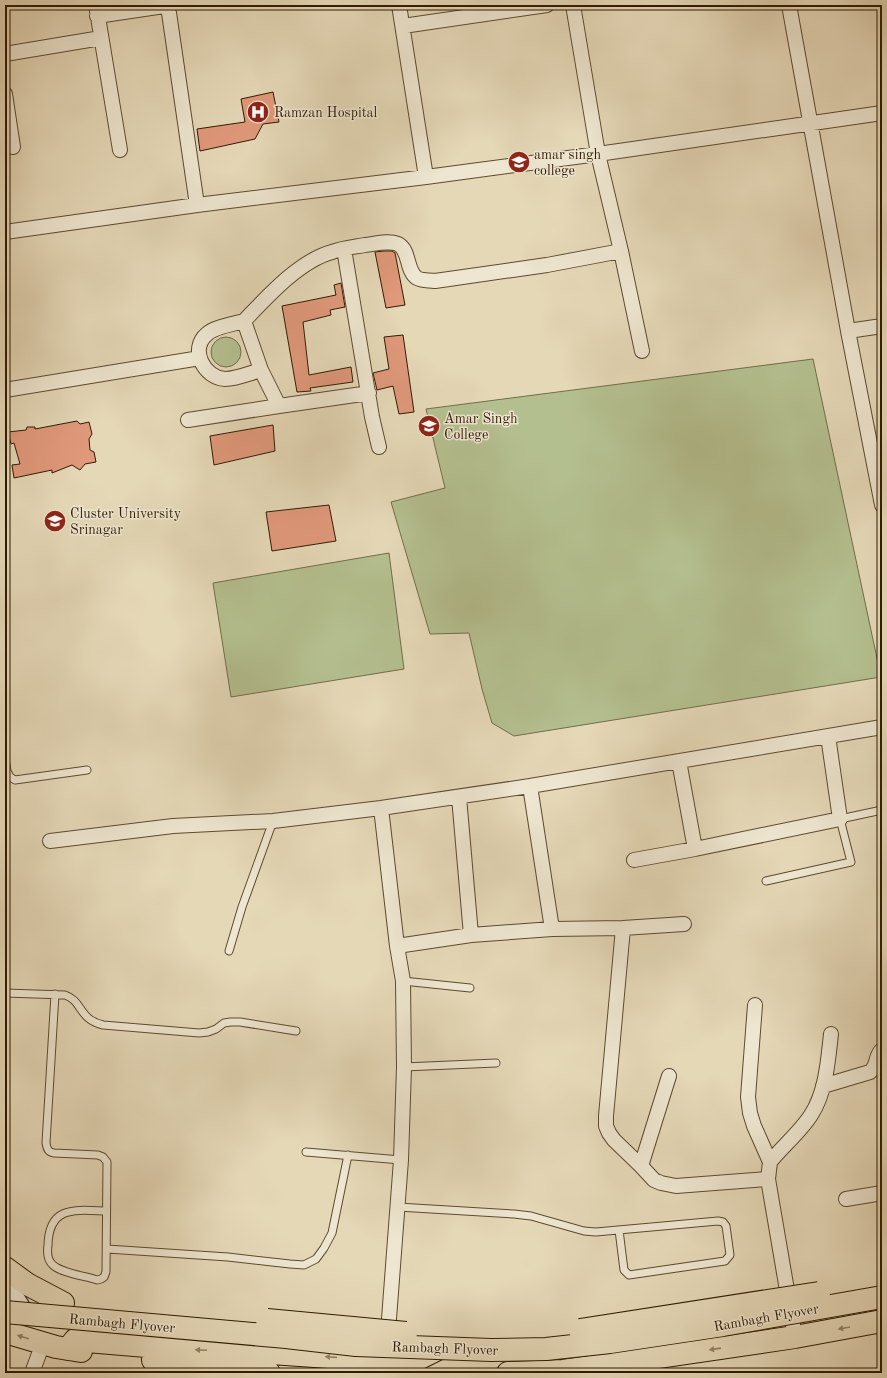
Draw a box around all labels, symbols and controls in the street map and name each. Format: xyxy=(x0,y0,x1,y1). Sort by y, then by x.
hospital icon: Ramzan Hospital xyxy=(245,99,271,125)
place label: Ramzan Hospital xyxy=(274,106,378,120)
place label: amar singh college xyxy=(534,148,602,178)
school or university icon: amar singh college xyxy=(506,149,532,175)
place label: Amar Singh College xyxy=(444,412,518,442)
school or university icon: Amar Singh College xyxy=(416,413,442,439)
place label: Cluster University Srinagar xyxy=(70,507,182,537)
school or university icon: Cluster University Srinagar xyxy=(42,508,68,534)
street label: Rambagh Flyover xyxy=(713,1302,820,1334)
street label: Rambagh Flyover xyxy=(68,1312,176,1336)
one-way arrow xyxy=(838,1325,850,1331)
one-way arrow xyxy=(17,1334,29,1340)
street label: Rambagh Flyover xyxy=(391,1340,499,1358)
one-way arrow xyxy=(195,1346,207,1353)
one-way arrow xyxy=(709,1346,721,1352)
one-way arrow xyxy=(325,1353,337,1360)

